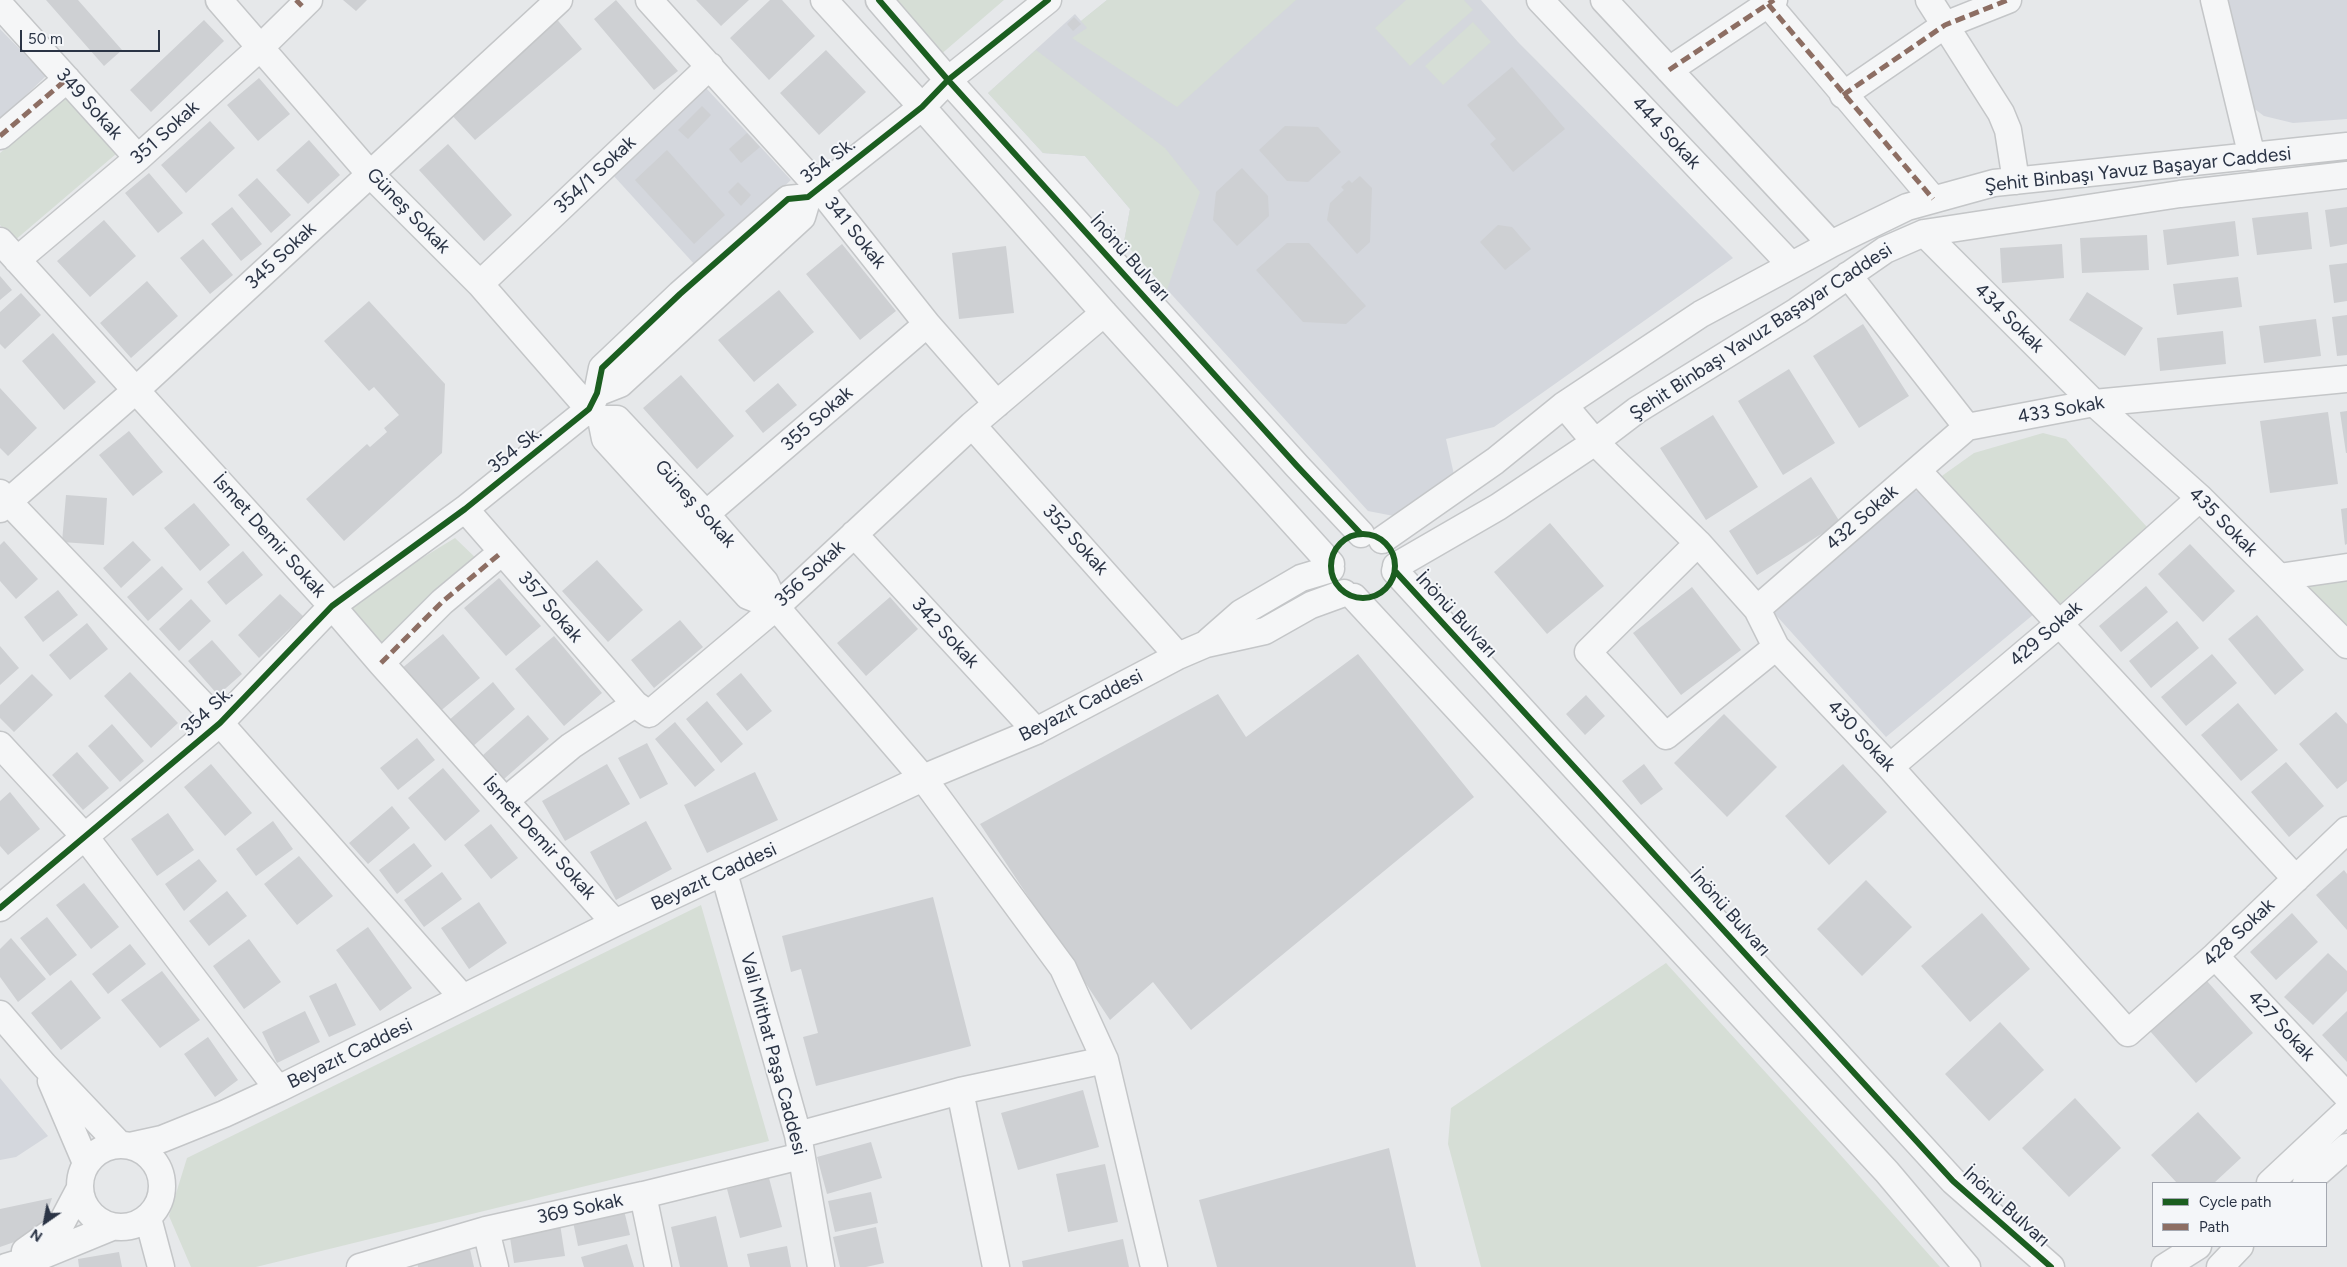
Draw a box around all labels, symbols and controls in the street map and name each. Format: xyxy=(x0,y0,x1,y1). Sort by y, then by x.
scale bar xyxy=(22,20,162,52)
text: 50 m xyxy=(28,30,63,48)
street label: 349 Sokak xyxy=(51,64,127,144)
street label: 444 Sokak xyxy=(1627,92,1705,174)
street label: 351 Sokak xyxy=(126,96,204,170)
street label: 354/1 Sokak xyxy=(549,131,641,219)
street label: 354 Sk. xyxy=(796,133,860,189)
street label: Şehit Binbaşı Yavuz Başayar Caddesi xyxy=(1983,143,2293,197)
street label: Güneş Sokak xyxy=(362,163,454,259)
street label: 341 Sokak xyxy=(819,193,891,273)
street label: İnönü Bulvarı xyxy=(1085,210,1175,306)
street label: 345 Sokak xyxy=(241,218,321,294)
street label: Şehit Binbaşı Yavuz Başayar Caddesi xyxy=(1625,238,1897,426)
street label: 434 Sokak xyxy=(1969,278,2049,358)
street label: 355 Sokak xyxy=(777,382,857,456)
street label: 433 Sokak xyxy=(2016,391,2106,429)
street label: 354 Sk. xyxy=(484,421,546,479)
street label: Güneş Sokak xyxy=(650,455,740,553)
street label: İsmet Demir Sokak xyxy=(208,470,330,602)
street label: 432 Sokak xyxy=(1821,481,1903,555)
street label: 435 Sokak xyxy=(2184,483,2262,561)
street label: 352 Sokak xyxy=(1037,500,1113,580)
street label: 356 Sokak xyxy=(770,536,850,612)
street label: 357 Sokak xyxy=(513,567,587,647)
street label: İnönü Bulvarı xyxy=(1410,567,1502,663)
street label: 342 Sokak xyxy=(907,593,983,673)
street label: 429 Sokak xyxy=(2005,596,2087,672)
street label: Beyazıt Caddesi xyxy=(1015,665,1147,747)
street label: 354 Sk. xyxy=(176,682,238,742)
street label: 430 Sokak xyxy=(1822,695,1900,777)
street label: İsmet Demir Sokak xyxy=(478,772,600,904)
street label: Beyazıt Caddesi xyxy=(648,838,780,916)
street label: İnönü Bulvarı xyxy=(1685,865,1775,961)
street label: 428 Sokak xyxy=(2199,894,2279,972)
street label: Vali Mithat Paşa Caddesi xyxy=(735,950,811,1158)
street label: 427 Sokak xyxy=(2243,986,2319,1066)
street label: Beyazıt Caddesi xyxy=(284,1014,416,1094)
street label: İnönü Bulvarı xyxy=(1958,1162,2054,1252)
legend xyxy=(2152,1182,2327,1247)
street label: 369 Sokak xyxy=(535,1189,625,1229)
text: Cycle path xyxy=(2199,1193,2271,1211)
north arrow xyxy=(20,1197,70,1247)
text: Path xyxy=(2199,1218,2229,1236)
text: N xyxy=(27,1225,46,1245)

